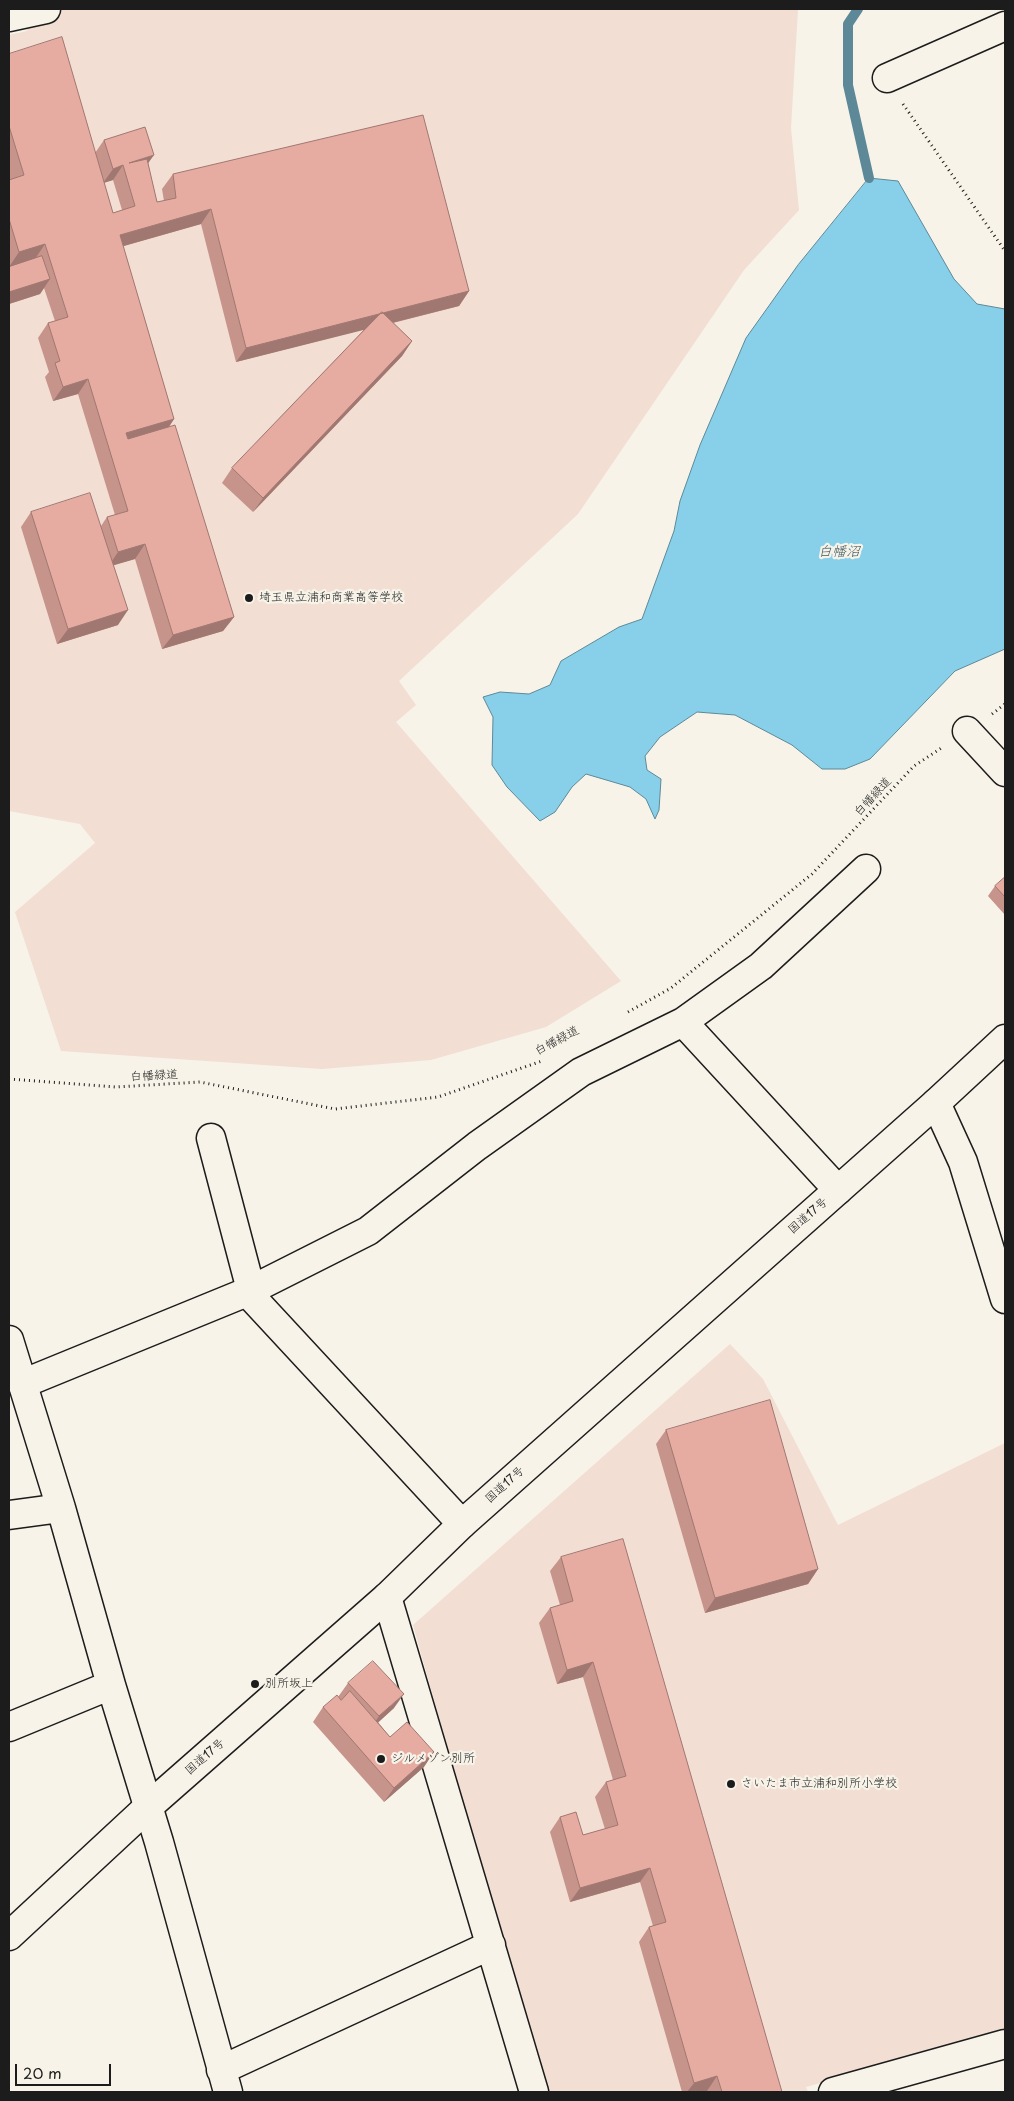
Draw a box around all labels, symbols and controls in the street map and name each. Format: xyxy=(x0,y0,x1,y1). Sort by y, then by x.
water label: 白幡沼 xyxy=(818,544,860,560)
place label: 埼玉県立浦和商業高等学校 xyxy=(259,591,403,605)
marker: 埼玉県立浦和商業高等学校 xyxy=(243,592,255,604)
street label: 白幡緑道 xyxy=(851,775,895,819)
street label: 白幡緑道 xyxy=(532,1023,582,1059)
street label: 白幡緑道 xyxy=(130,1068,178,1084)
street label: 国道17号 xyxy=(785,1195,831,1237)
street label: 国道17号 xyxy=(482,1464,528,1506)
place label: 別所坂上 xyxy=(265,1677,313,1691)
marker: 別所坂上 xyxy=(249,1678,261,1690)
street label: 国道17号 xyxy=(182,1736,228,1778)
place label: ジルメゾン別所 xyxy=(391,1752,475,1766)
marker: ジルメゾン別所 xyxy=(375,1753,387,1765)
place label: さいたま市立浦和別所小学校 xyxy=(741,1777,897,1791)
marker: さいたま市立浦和別所小学校 xyxy=(725,1778,737,1790)
scale bar xyxy=(18,2054,114,2086)
text: 20 m xyxy=(23,2061,62,2084)

